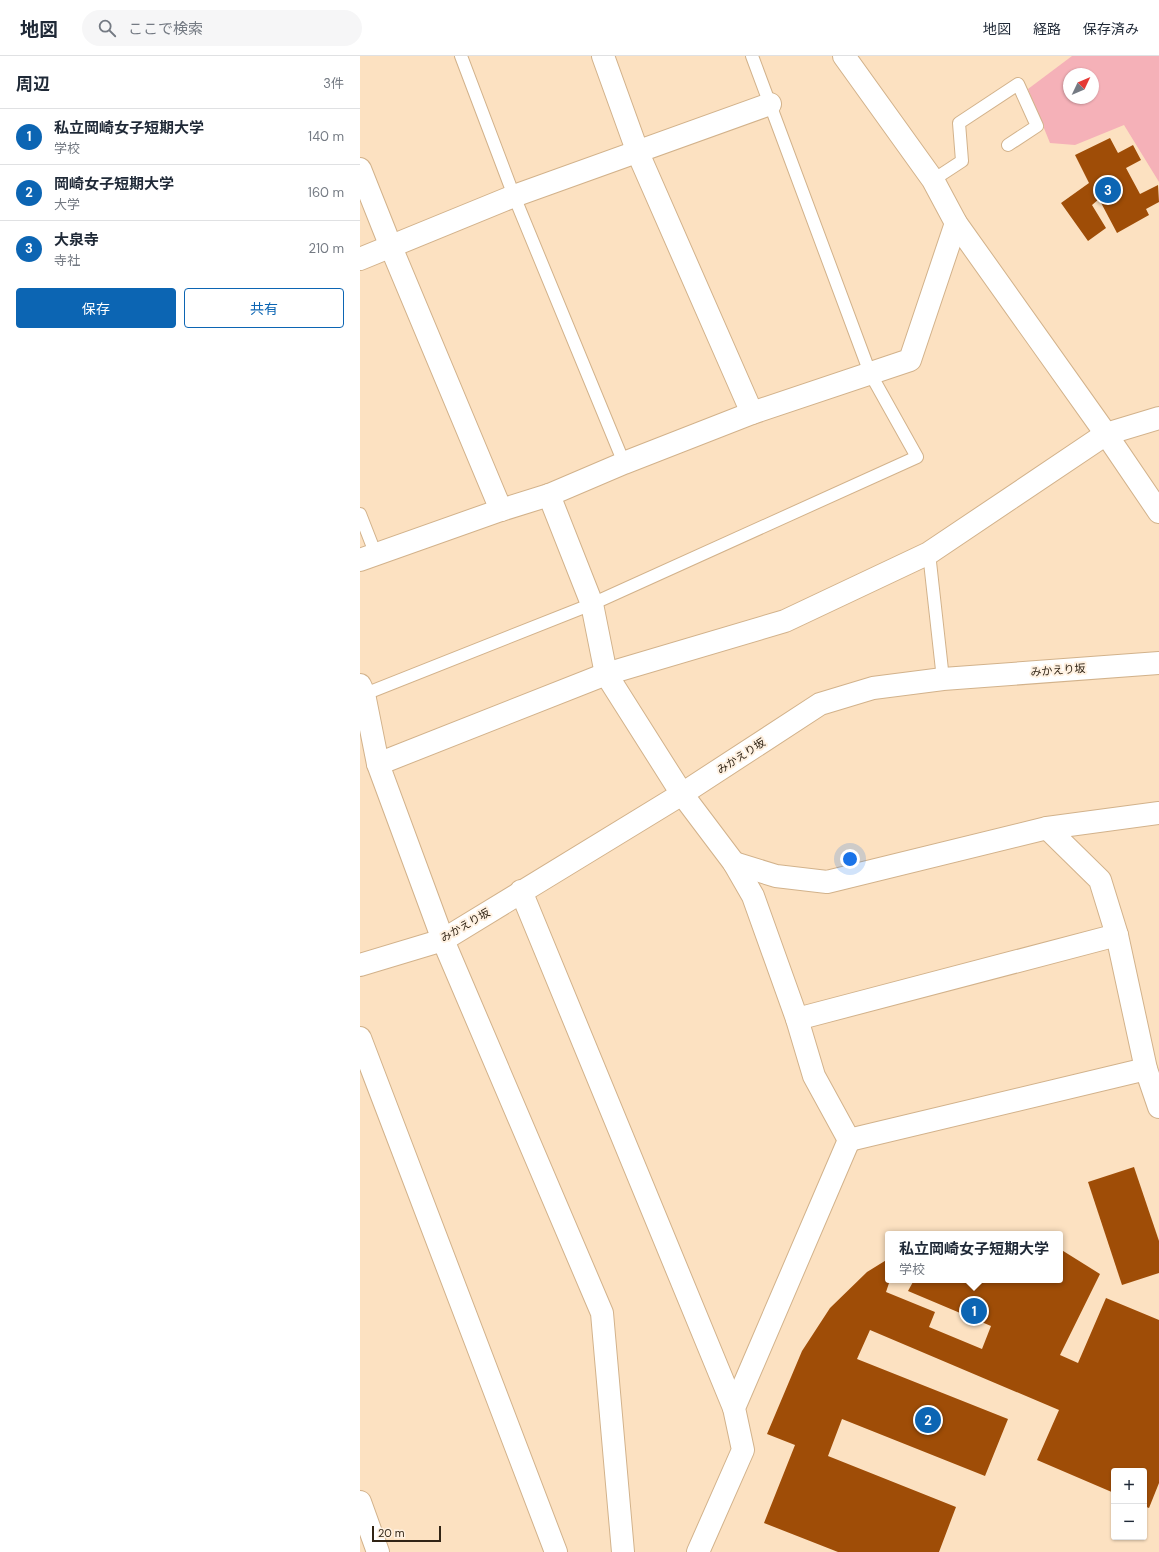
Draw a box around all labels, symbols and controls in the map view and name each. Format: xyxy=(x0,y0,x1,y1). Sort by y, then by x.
search box xyxy=(82,10,362,46)
text: 地図 xyxy=(20,17,58,42)
icon: search xyxy=(96,17,118,39)
text: ここで検索 xyxy=(128,19,203,39)
text: 地図 xyxy=(983,20,1011,38)
text: 経路 xyxy=(1033,20,1061,38)
text: 保存済み xyxy=(1083,20,1139,38)
north arrow xyxy=(1063,68,1099,104)
text: 周辺 xyxy=(16,73,50,95)
text: 3件 xyxy=(323,75,344,92)
text: 私立岡崎女子短期大学 xyxy=(54,118,204,138)
text: 1 xyxy=(27,128,31,145)
text: 140 m xyxy=(308,128,344,145)
text: 学校 xyxy=(54,140,80,157)
text: 岡崎女子短期大学 xyxy=(54,174,174,194)
pin: 3 xyxy=(1095,175,1121,205)
text: 2 xyxy=(25,184,33,201)
text: 160 m xyxy=(308,184,344,201)
text: 大学 xyxy=(54,196,80,213)
text: 大泉寺 xyxy=(54,230,99,250)
text: 3 xyxy=(25,240,33,257)
text: 210 m xyxy=(309,240,344,257)
text: 寺社 xyxy=(54,252,80,269)
button: 保存 xyxy=(16,288,176,328)
button: 共有 xyxy=(184,288,344,328)
street label: みかえり坂 xyxy=(1030,661,1086,679)
street label: みかえり坂 xyxy=(714,735,768,777)
your location xyxy=(840,849,860,869)
street label: みかえり坂 xyxy=(438,905,492,945)
popup xyxy=(885,1231,1063,1283)
text: 私立岡崎女子短期大学 xyxy=(899,1239,1049,1259)
text: 学校 xyxy=(899,1261,925,1278)
pin: 1 xyxy=(961,1296,987,1326)
pin: 2 xyxy=(915,1405,941,1435)
map controls xyxy=(1111,1468,1147,1540)
button: + xyxy=(1111,1468,1147,1504)
button: − xyxy=(1111,1504,1147,1540)
scale bar xyxy=(372,1524,441,1543)
text: 20 m xyxy=(378,1526,404,1540)

